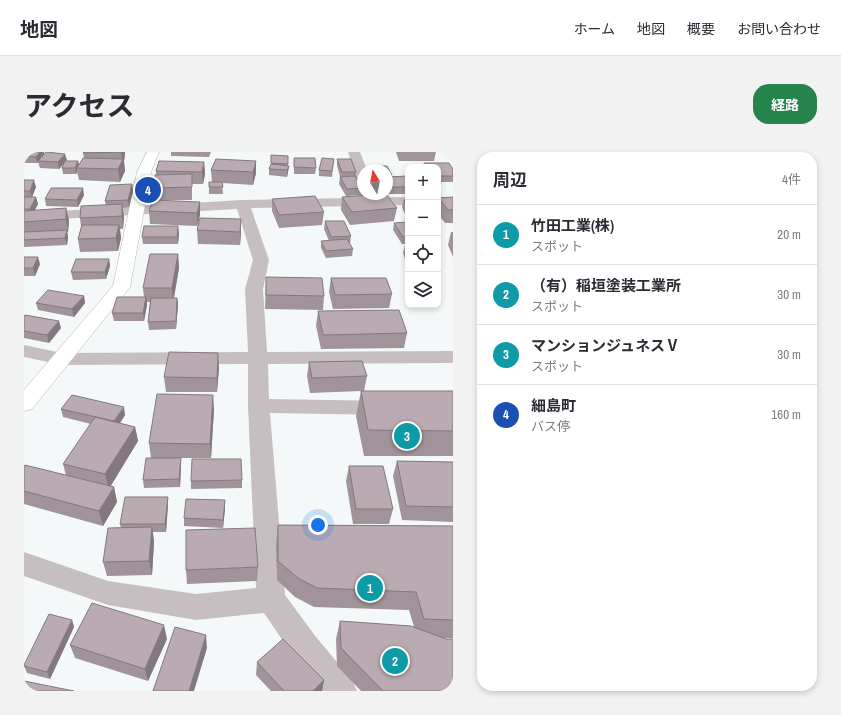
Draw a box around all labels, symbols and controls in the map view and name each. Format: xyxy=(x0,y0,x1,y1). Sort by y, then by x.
text: 地図 xyxy=(20,16,58,42)
text: ホーム xyxy=(573,20,615,38)
text: 地図 xyxy=(637,20,665,38)
text: 概要 xyxy=(687,20,715,38)
text: お問い合わせ xyxy=(737,20,821,38)
button: 経路 xyxy=(753,84,817,124)
text: アクセス xyxy=(24,87,135,125)
north arrow xyxy=(357,164,393,200)
map controls xyxy=(405,164,441,308)
button: + xyxy=(405,164,441,200)
text: 周辺 xyxy=(493,168,527,191)
text: 4件 xyxy=(782,171,801,188)
pin: 4 xyxy=(135,175,161,205)
button: − xyxy=(405,200,441,236)
text: 竹田工業(株) xyxy=(531,215,614,236)
text: 1 xyxy=(503,226,509,243)
text: 20 m xyxy=(777,226,801,243)
button: locate xyxy=(405,236,441,272)
text: スポット xyxy=(531,238,583,255)
button: layers xyxy=(405,272,441,308)
text: （有）稲垣塗装工業所 xyxy=(531,275,681,296)
text: 2 xyxy=(503,286,509,303)
text: 30 m xyxy=(777,286,801,303)
text: スポット xyxy=(531,298,583,315)
text: マンションジュネスⅤ xyxy=(531,335,680,356)
text: 3 xyxy=(503,346,509,363)
text: 30 m xyxy=(777,346,801,363)
text: スポット xyxy=(531,358,583,375)
text: 細島町 xyxy=(531,395,576,416)
text: 4 xyxy=(503,406,509,423)
text: 160 m xyxy=(771,406,801,423)
text: バス停 xyxy=(531,418,570,435)
pin: 3 xyxy=(394,421,420,451)
your location xyxy=(308,515,328,535)
pin: 1 xyxy=(357,573,383,603)
pin: 2 xyxy=(382,646,408,676)

